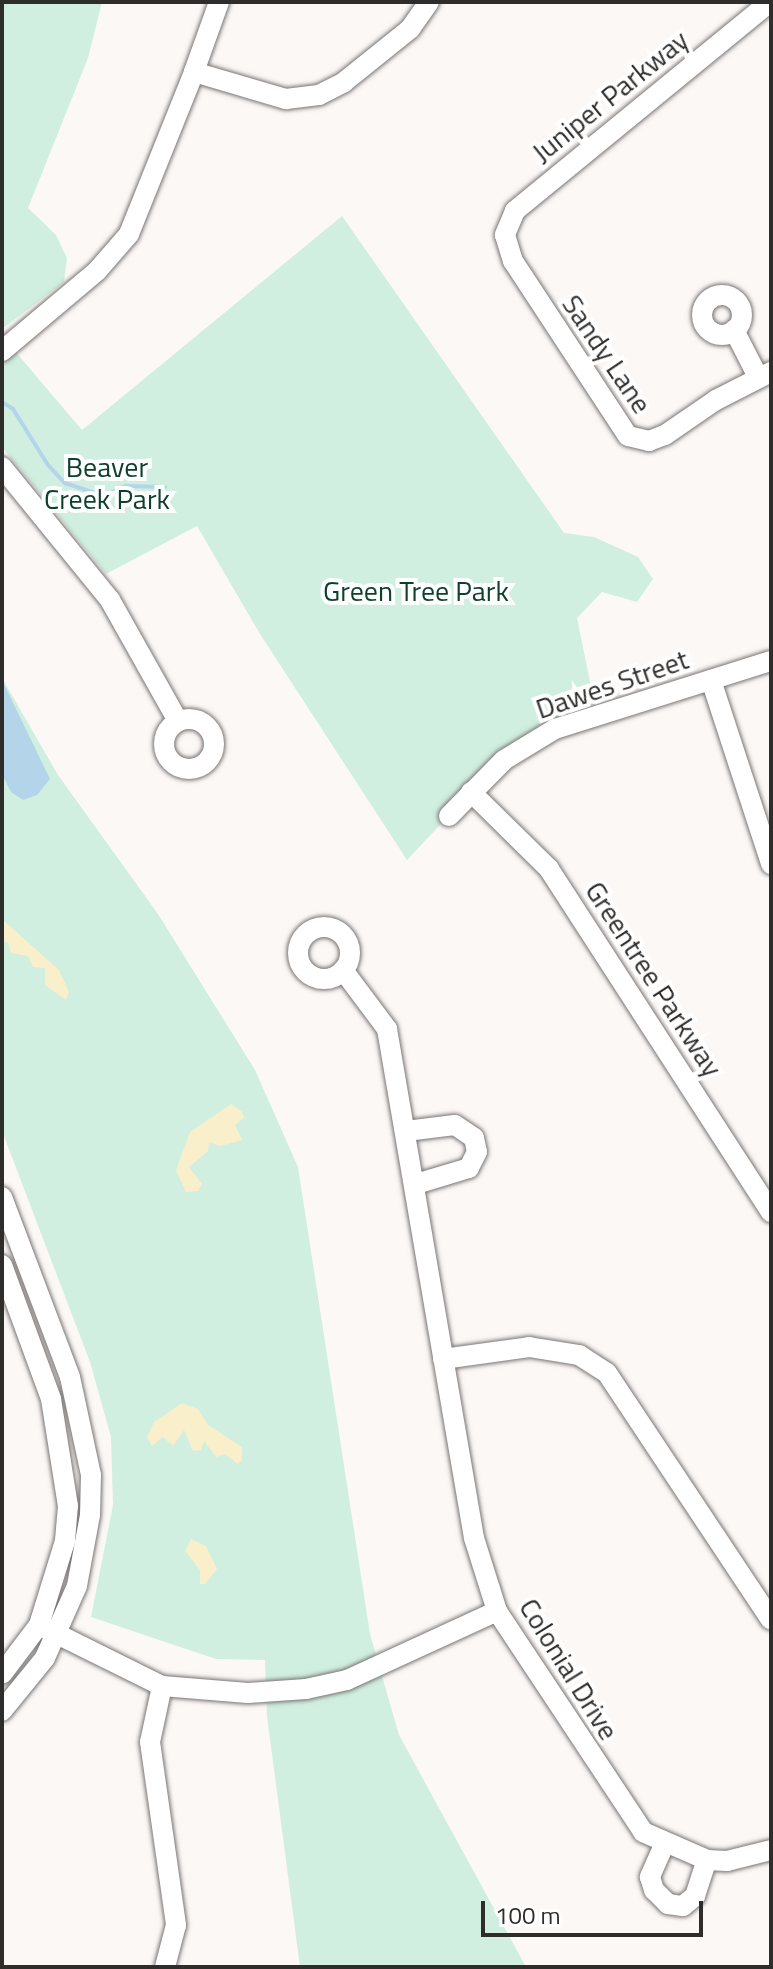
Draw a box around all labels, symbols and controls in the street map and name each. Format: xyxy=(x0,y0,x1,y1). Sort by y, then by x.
street label: Juniper Parkway xyxy=(525,23,695,169)
street label: Sandy Lane xyxy=(555,288,659,420)
park label: Beaver Creek Park xyxy=(44,450,170,516)
park label: Green Tree Park xyxy=(323,574,509,608)
street label: Dawes Street xyxy=(531,642,693,726)
street label: Greentree Parkway xyxy=(578,875,730,1083)
street label: Colonial Drive xyxy=(512,1592,626,1746)
scale bar xyxy=(485,1885,707,1935)
text: 100 m xyxy=(495,1897,561,1933)

